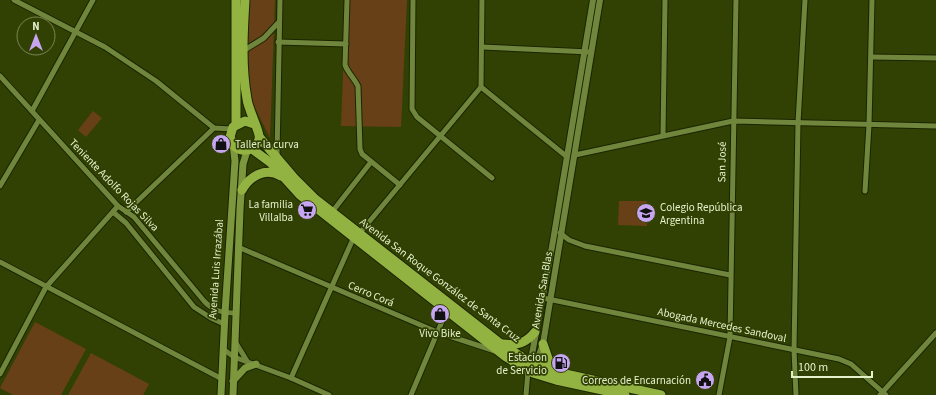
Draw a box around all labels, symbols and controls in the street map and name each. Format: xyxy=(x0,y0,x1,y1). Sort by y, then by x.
north arrow xyxy=(16,16,56,56)
text: N xyxy=(32,19,40,34)
shop icon: Taller la curva xyxy=(210,133,232,155)
street label: Teniente Adolfo Rojas Silva xyxy=(66,135,162,235)
place label: Taller la curva xyxy=(235,137,299,152)
street label: San José xyxy=(714,141,730,183)
place label: La familia Villalba xyxy=(248,197,293,225)
supermarket icon: La familia Villalba xyxy=(296,199,318,221)
place label: Colegio República Argentina xyxy=(660,200,743,228)
school or university icon: Colegio República Argentina xyxy=(635,202,657,224)
street label: Avenida San Roque González de Santa Cruz xyxy=(357,215,524,346)
street label: Avenida Luis Irrazábal xyxy=(205,218,227,319)
street label: Avenida San Blas xyxy=(528,250,556,330)
street label: Cerro Corá xyxy=(346,278,396,310)
shop icon: Vivo Bike xyxy=(429,303,451,325)
street label: Abogada Mercedes Sandoval xyxy=(656,304,788,346)
place label: Vivo Bike xyxy=(419,326,461,341)
place label: Estacion de Servicio xyxy=(496,350,547,378)
fuel station icon: Estacion de Servicio xyxy=(550,352,572,374)
scale bar xyxy=(792,353,872,379)
text: 100 m xyxy=(798,359,828,376)
public building icon: Correos de Encarnación xyxy=(694,369,716,391)
place label: Correos de Encarnación xyxy=(582,373,691,388)

